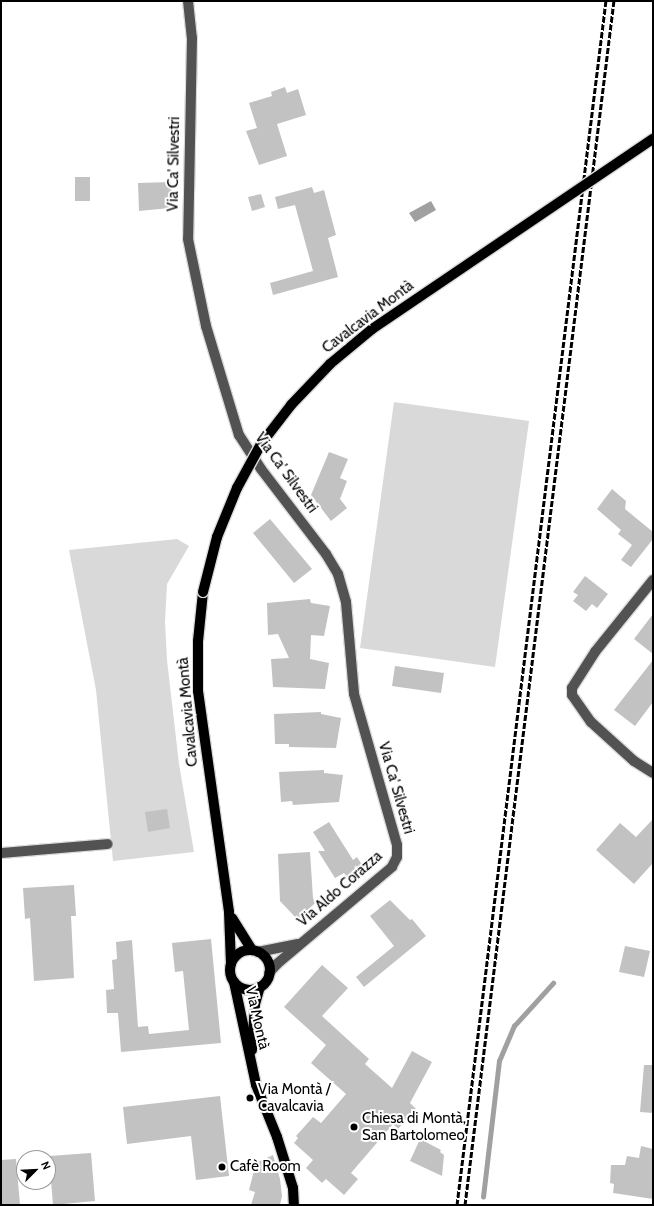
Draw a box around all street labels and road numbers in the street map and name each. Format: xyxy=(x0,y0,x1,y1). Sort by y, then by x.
street label: Via Ca' Silvestri xyxy=(164,116,184,212)
street label: Cavalcavia Montà xyxy=(319,277,417,357)
street label: Via Ca' Silvestri xyxy=(251,429,321,517)
street label: Cavalcavia Montà xyxy=(174,657,202,767)
street label: Via Ca' Silvestri xyxy=(374,740,418,836)
street label: Via Aldo Corazza xyxy=(294,847,386,931)
street label: Via Montà xyxy=(241,985,273,1051)

